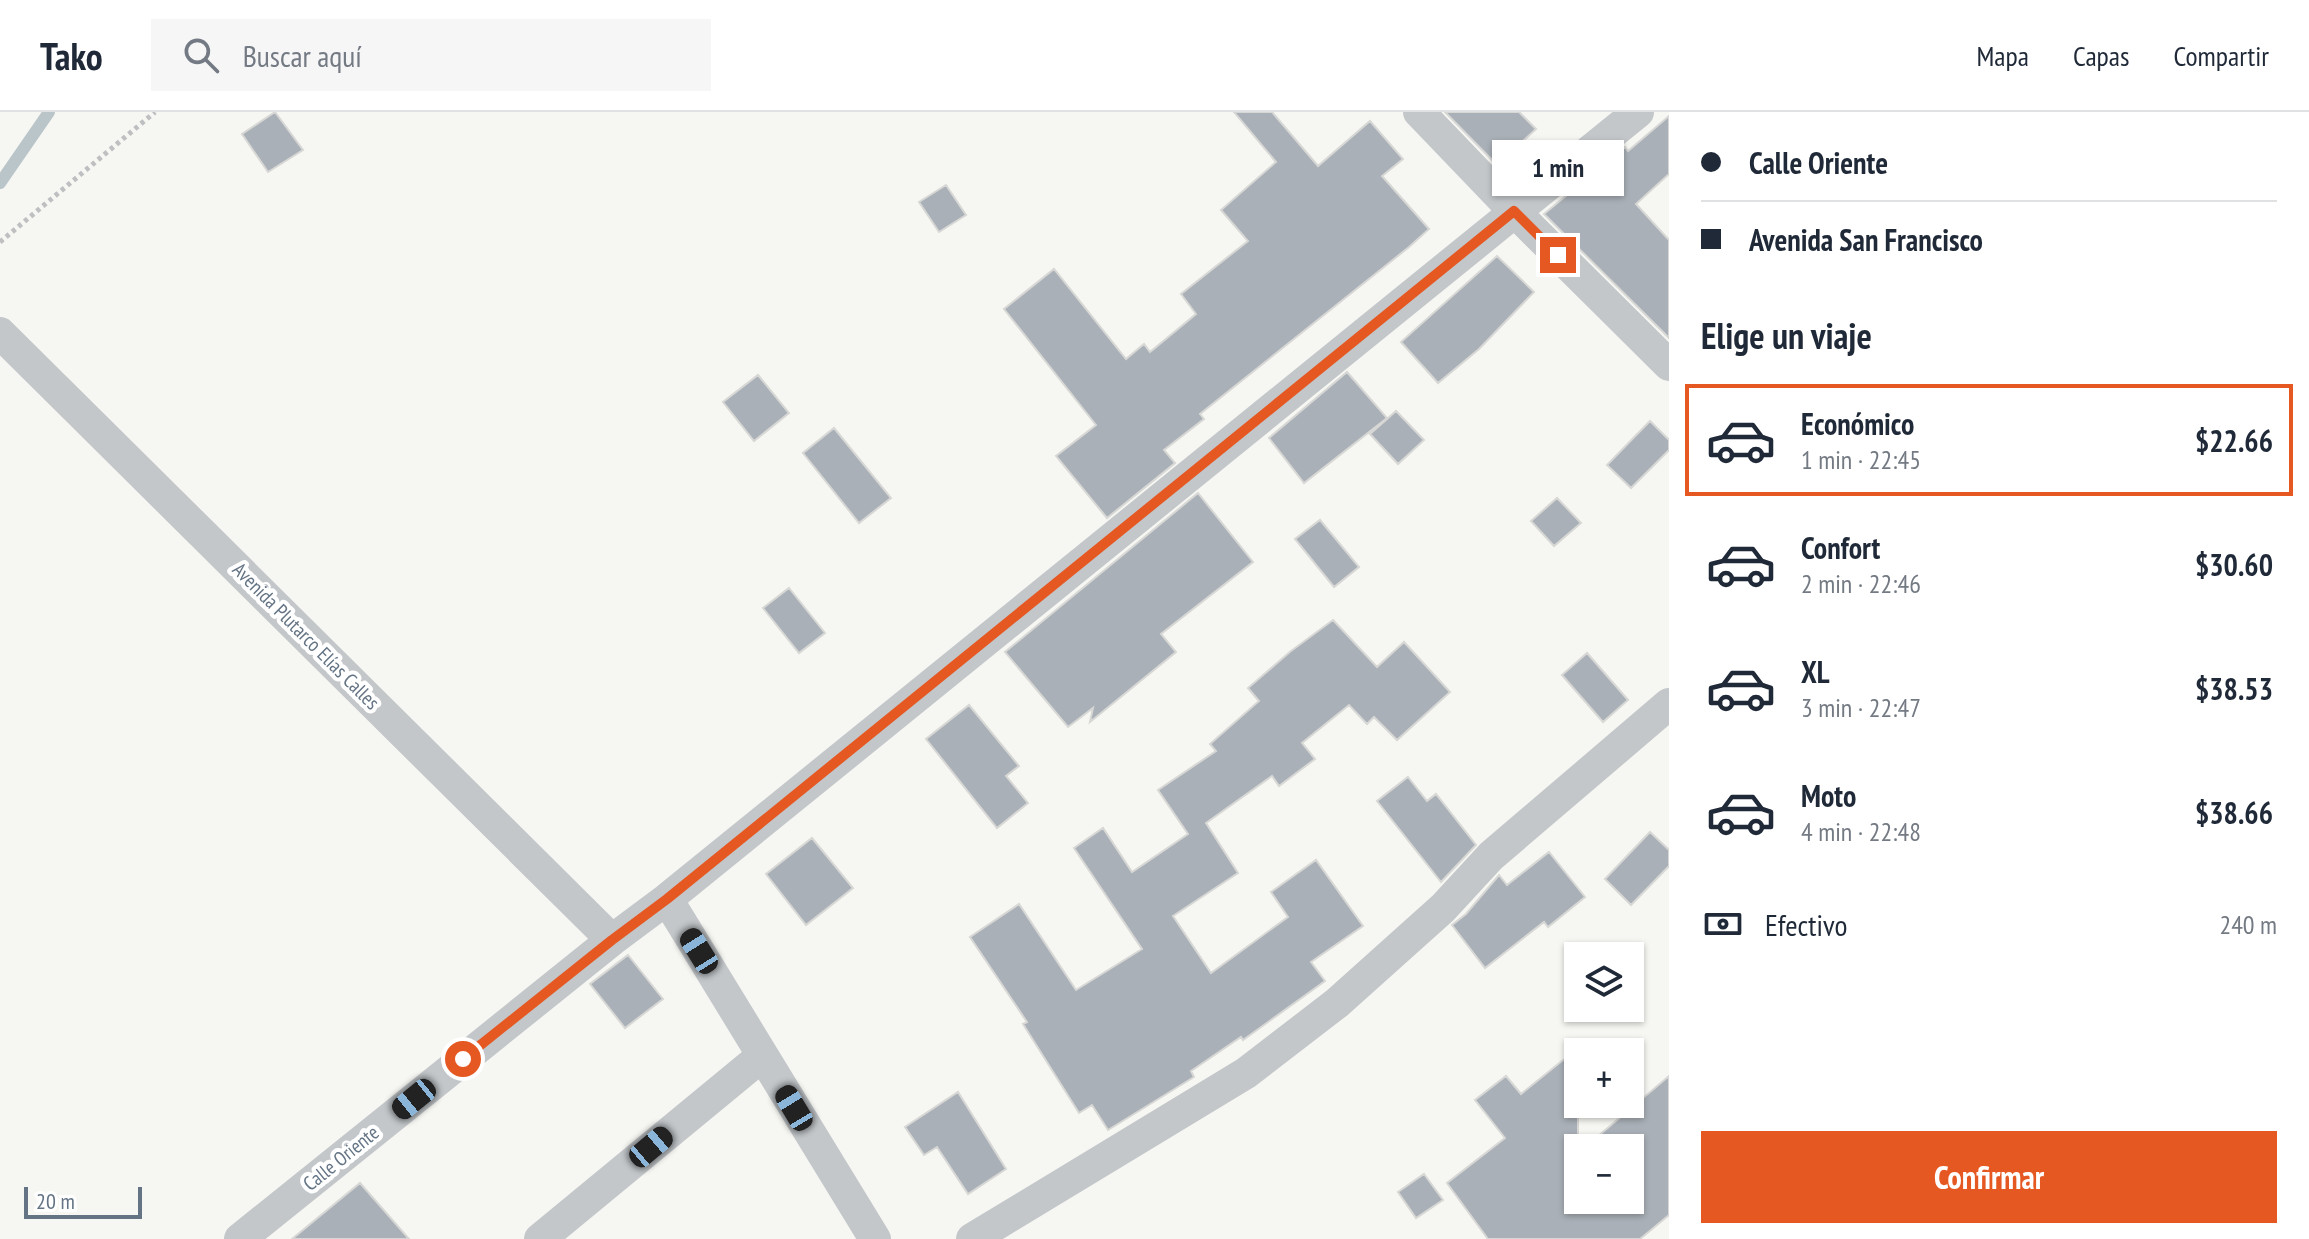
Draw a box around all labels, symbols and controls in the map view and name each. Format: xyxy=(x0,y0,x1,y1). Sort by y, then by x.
search box xyxy=(151,19,711,91)
text: Tako xyxy=(40,31,103,80)
icon: search xyxy=(179,33,223,77)
text: Buscar aquí xyxy=(243,36,362,75)
text: Mapa xyxy=(1977,37,2029,74)
text: Capas xyxy=(2073,37,2129,74)
text: Compartir xyxy=(2173,37,2269,74)
callout: 1 min xyxy=(1492,139,1624,195)
text: Calle Oriente xyxy=(1749,143,1888,182)
text: 1 min xyxy=(1532,151,1584,184)
text: Avenida San Francisco xyxy=(1749,220,1983,259)
route end xyxy=(1540,237,1576,273)
text: Elige un viaje xyxy=(1701,312,1872,359)
icon: car xyxy=(1705,404,1777,476)
text: Económico xyxy=(1801,404,1914,443)
text: $22.66 xyxy=(2195,421,2273,460)
text: 1 min · 22:45 xyxy=(1801,443,1921,476)
icon: car xyxy=(1705,528,1777,600)
text: Confort xyxy=(1801,528,1880,567)
text: $30.60 xyxy=(2195,545,2273,584)
street label: Avenida Plutarco Elías Calles xyxy=(227,557,385,715)
text: 2 min · 22:46 xyxy=(1801,567,1921,600)
icon: car xyxy=(1705,652,1777,724)
text: XL xyxy=(1801,652,1830,691)
text: $38.53 xyxy=(2195,669,2273,708)
text: 3 min · 22:47 xyxy=(1801,691,1921,724)
icon: car xyxy=(1705,776,1777,848)
text: Moto xyxy=(1801,776,1856,815)
text: $38.66 xyxy=(2195,793,2273,832)
text: 4 min · 22:48 xyxy=(1801,815,1921,848)
icon: cash xyxy=(1701,902,1745,946)
text: Efectivo xyxy=(1765,905,1848,944)
text: 240 m xyxy=(2219,908,2277,941)
car xyxy=(676,924,722,978)
map controls xyxy=(1564,942,1644,1214)
button: layers xyxy=(1564,942,1644,1022)
button: + xyxy=(1564,1038,1644,1118)
route start xyxy=(445,1041,481,1077)
car xyxy=(388,1075,440,1123)
car xyxy=(771,1081,817,1135)
street label: Calle Oriente xyxy=(298,1120,384,1196)
car xyxy=(625,1122,677,1172)
button: Confirmar xyxy=(1701,1131,2277,1223)
button: − xyxy=(1564,1134,1644,1214)
scale bar xyxy=(24,1183,142,1219)
text: 20 m xyxy=(36,1187,75,1215)

